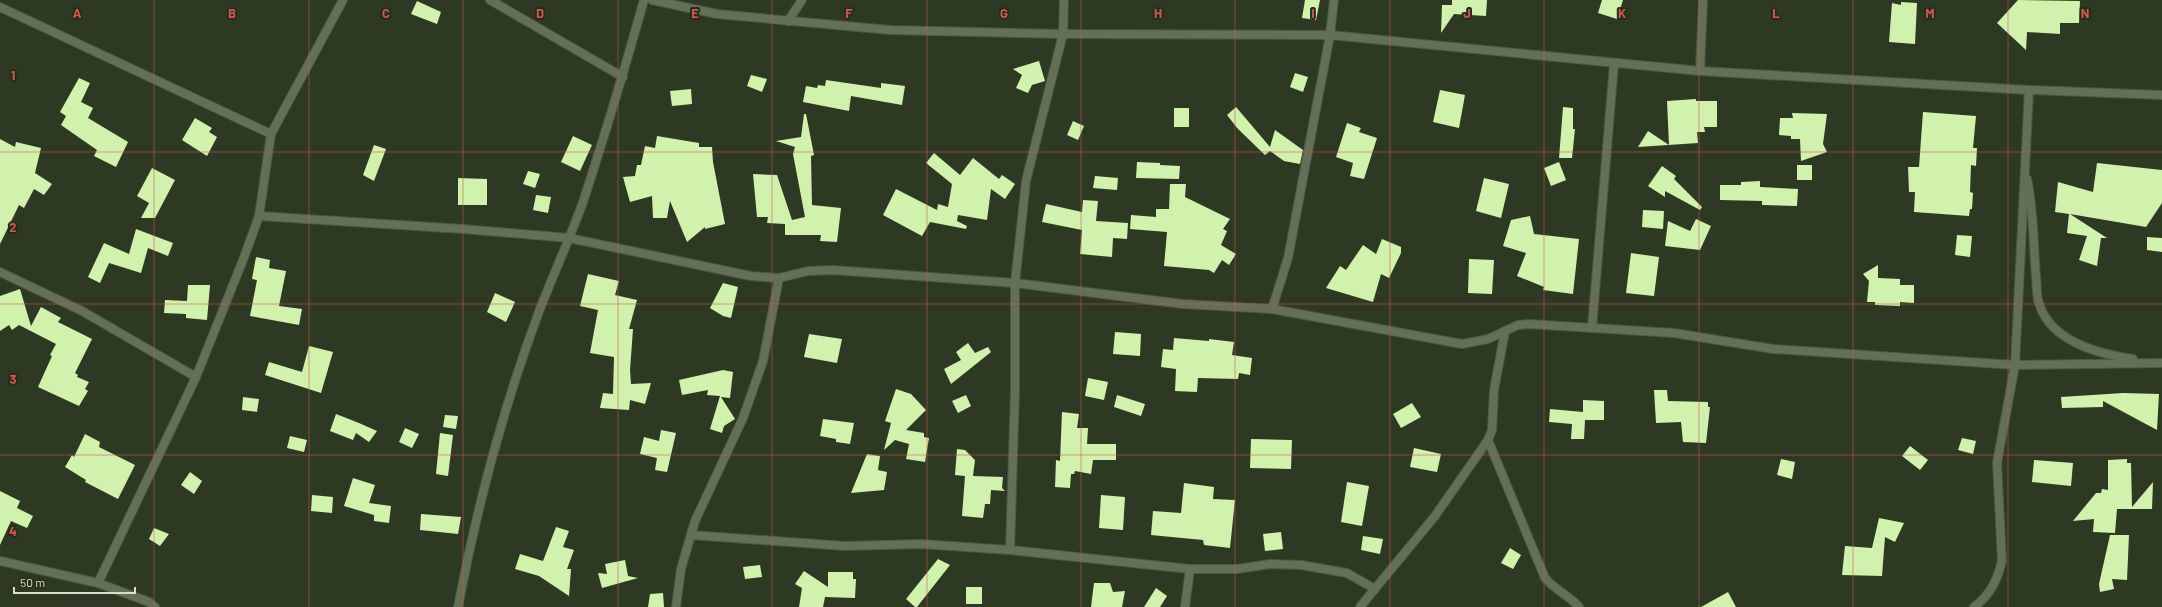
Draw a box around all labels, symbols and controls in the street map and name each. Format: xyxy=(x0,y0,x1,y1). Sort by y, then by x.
text: A xyxy=(73,5,82,21)
text: B xyxy=(228,5,236,21)
text: C xyxy=(382,5,390,21)
text: D xyxy=(536,5,544,21)
text: E xyxy=(691,5,699,21)
text: F xyxy=(845,5,853,21)
text: G xyxy=(1000,5,1008,21)
text: H xyxy=(1154,5,1162,21)
text: I xyxy=(1311,5,1315,21)
text: J xyxy=(1463,5,1471,21)
text: K xyxy=(1618,5,1626,21)
text: L xyxy=(1772,5,1780,21)
text: M xyxy=(1925,5,1935,21)
text: N xyxy=(2081,5,2089,21)
text: 1 xyxy=(11,67,15,83)
text: 2 xyxy=(9,219,17,235)
text: 3 xyxy=(9,371,17,387)
text: 4 xyxy=(9,523,17,539)
scale bar xyxy=(14,569,135,595)
text: 50 m xyxy=(20,575,45,589)

